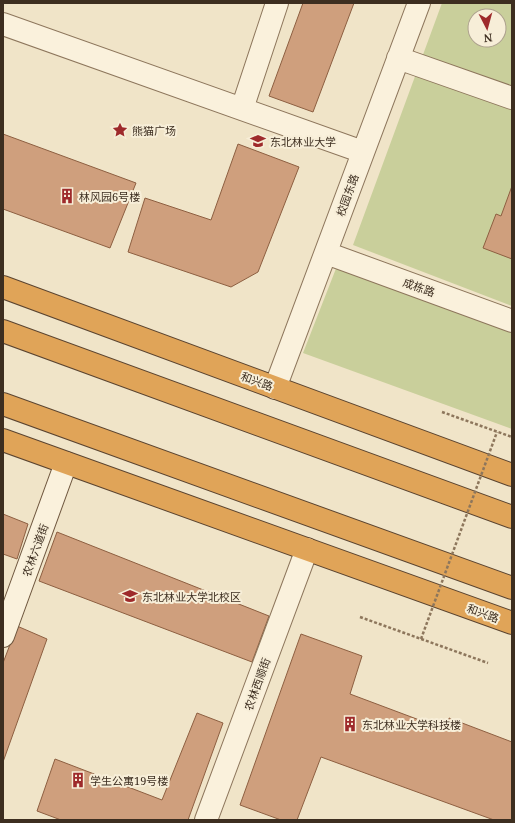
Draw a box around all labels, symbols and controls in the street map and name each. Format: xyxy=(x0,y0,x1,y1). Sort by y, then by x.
north arrow xyxy=(467,8,507,48)
text: N xyxy=(483,31,493,46)
place icon: 熊猫广场 xyxy=(111,121,129,139)
place label: 熊猫广场 xyxy=(132,123,176,138)
school or university icon: 东北林业大学 xyxy=(249,132,267,150)
place label: 东北林业大学 xyxy=(270,134,336,149)
street label: 校园东路 xyxy=(332,172,362,218)
building icon: 林风园6号楼 xyxy=(58,187,76,205)
place label: 林风园6号楼 xyxy=(79,189,140,204)
street label: 成栋路 xyxy=(401,274,437,300)
street label: 和兴路 xyxy=(239,368,275,394)
street label: 农林六道街 xyxy=(19,522,51,578)
school or university icon: 东北林业大学北校区 xyxy=(121,587,139,605)
place label: 东北林业大学北校区 xyxy=(142,589,241,604)
street label: 和兴路 xyxy=(465,600,501,626)
street label: 农林西顺街 xyxy=(241,656,273,712)
building icon: 东北林业大学科技楼 xyxy=(341,715,359,733)
place label: 东北林业大学科技楼 xyxy=(362,717,461,732)
building icon: 学生公寓19号楼 xyxy=(69,771,87,789)
place label: 学生公寓19号楼 xyxy=(90,773,168,788)

